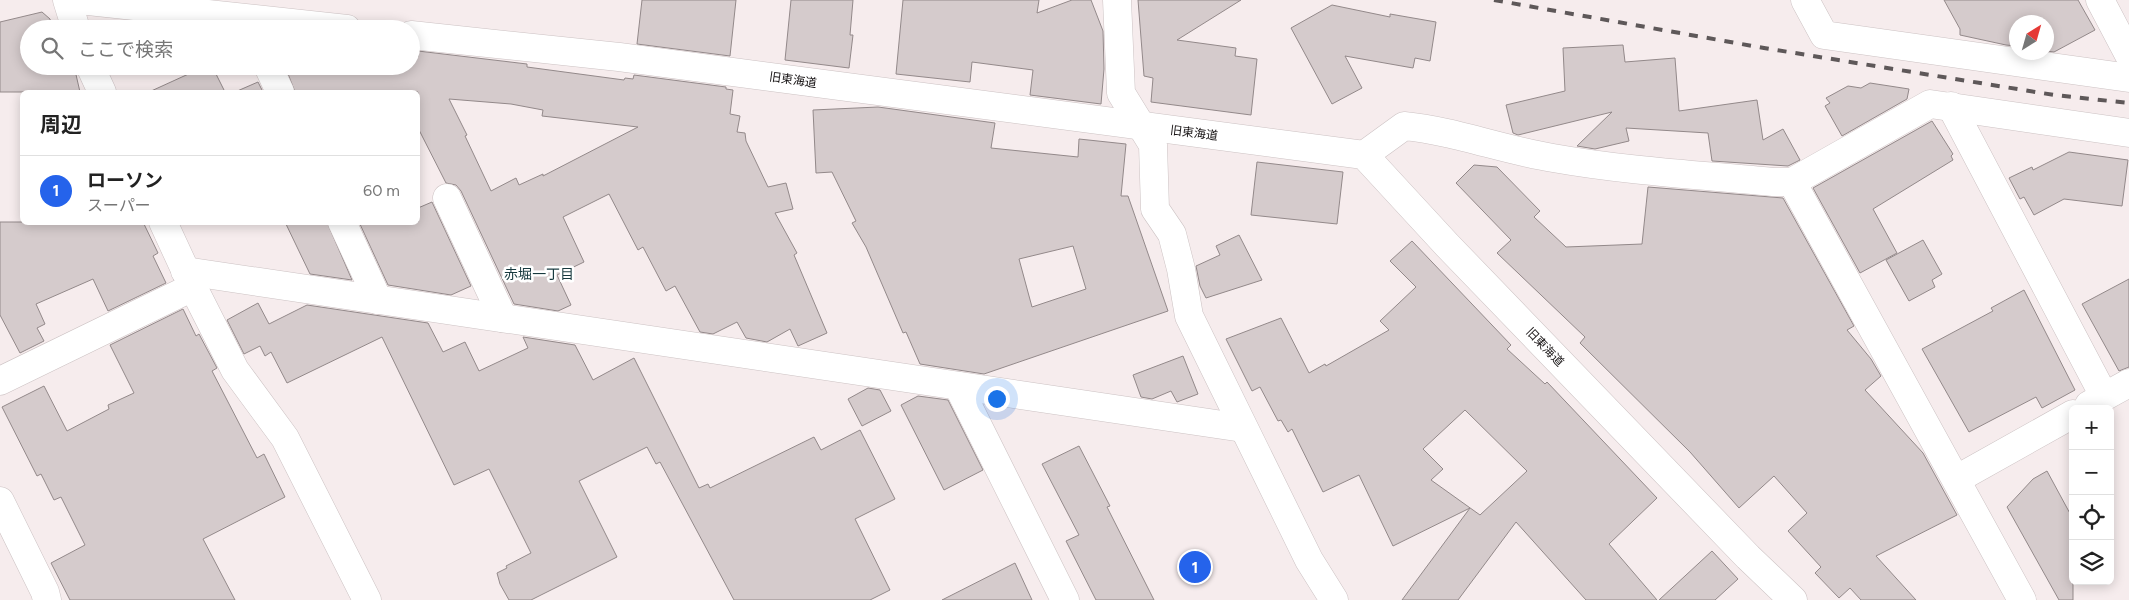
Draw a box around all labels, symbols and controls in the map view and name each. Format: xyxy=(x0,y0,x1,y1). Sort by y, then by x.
north arrow xyxy=(2009,15,2054,60)
search box xyxy=(20,20,420,75)
icon: search xyxy=(38,34,66,62)
text: ここで検索 xyxy=(78,38,173,61)
street label: 旧東海道 xyxy=(768,70,818,90)
text: 周辺 xyxy=(40,112,82,137)
street label: 旧東海道 xyxy=(1169,123,1219,143)
text: ローソン xyxy=(87,169,163,192)
text: 1 xyxy=(53,181,59,200)
text: 60 m xyxy=(363,181,400,200)
text: スーパー xyxy=(87,196,151,215)
district label: 赤堀一丁目 xyxy=(504,266,574,283)
street label: 旧東海道 xyxy=(1523,325,1567,369)
your location xyxy=(984,386,1010,412)
map controls xyxy=(2069,405,2114,585)
button: + xyxy=(2069,405,2114,450)
button: − xyxy=(2069,450,2114,495)
button: locate xyxy=(2069,495,2114,540)
button: layers xyxy=(2069,540,2114,585)
pin: 1 xyxy=(1179,548,1211,586)

